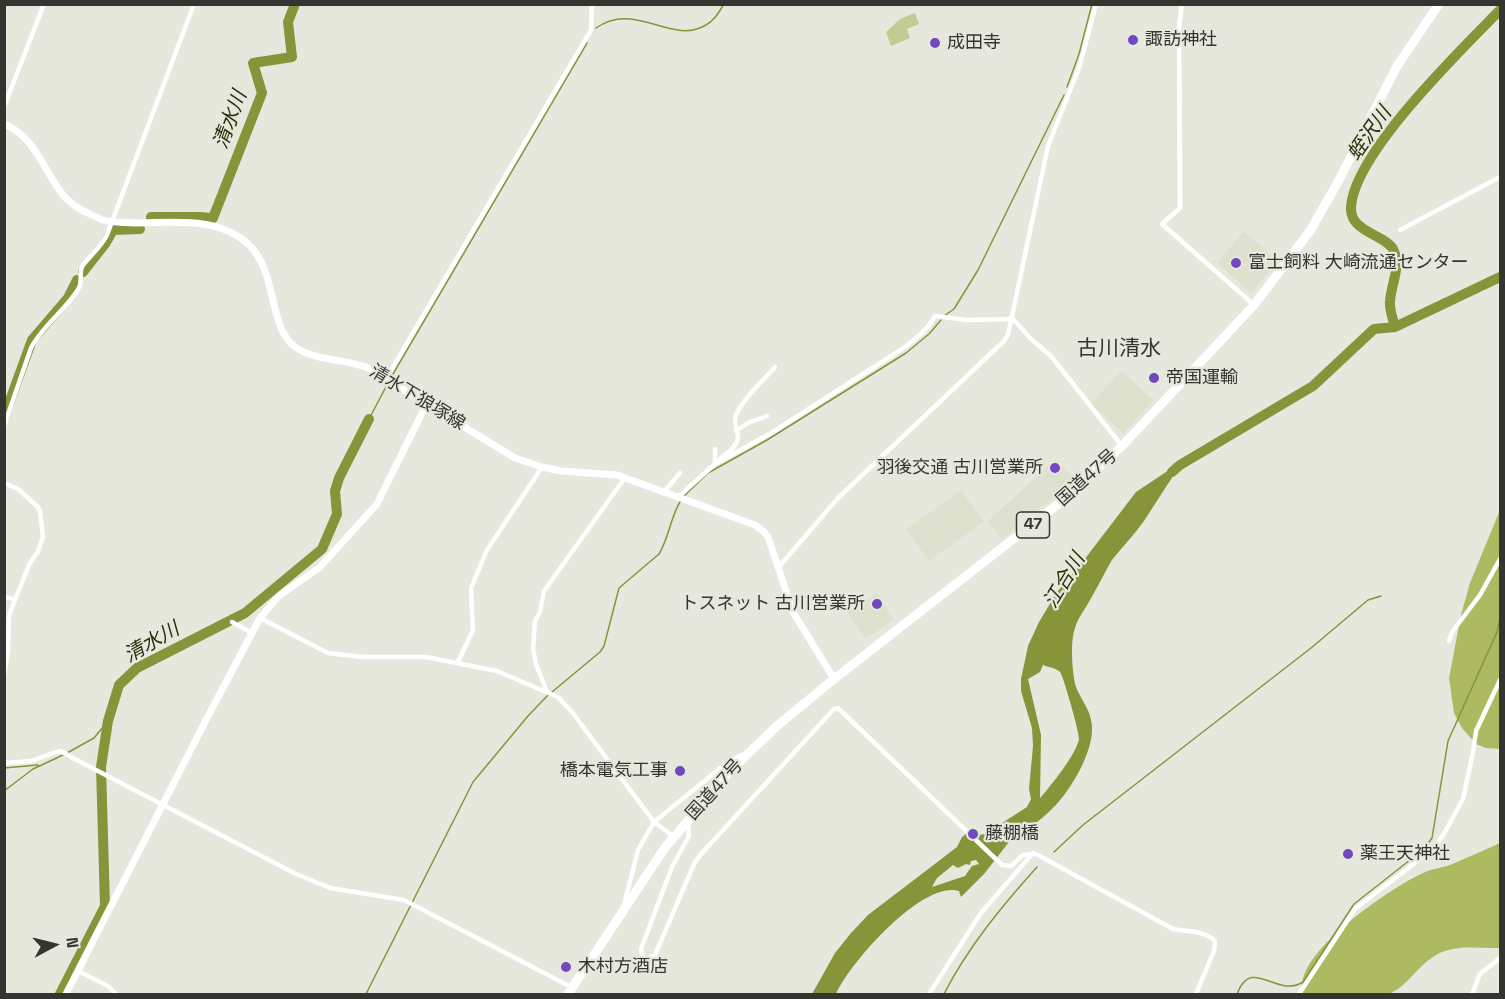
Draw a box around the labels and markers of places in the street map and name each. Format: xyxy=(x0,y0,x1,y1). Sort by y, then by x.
place label: 諏訪神社 xyxy=(1145,29,1217,51)
place label: 成田寺 xyxy=(947,32,1001,54)
marker: 諏訪神社 xyxy=(1126,33,1140,47)
marker: 成田寺 xyxy=(928,36,942,50)
place label: 富士飼料 大崎流通センター xyxy=(1248,252,1469,274)
marker: 富士飼料 大崎流通センター xyxy=(1229,256,1243,270)
place label: 帝国運輸 xyxy=(1166,367,1238,389)
marker: 帝国運輸 xyxy=(1147,371,1161,385)
place label: 羽後交通 古川営業所 xyxy=(876,457,1043,479)
marker: 羽後交通 古川営業所 xyxy=(1048,461,1062,475)
place label: トスネット 古川営業所 xyxy=(680,593,865,615)
marker: トスネット 古川営業所 xyxy=(870,597,884,611)
place label: 橋本電気工事 xyxy=(560,760,668,782)
marker: 橋本電気工事 xyxy=(673,764,687,778)
place label: 藤棚橋 xyxy=(985,823,1039,845)
marker: 藤棚橋 xyxy=(966,827,980,841)
place label: 薬王天神社 xyxy=(1360,843,1450,865)
marker: 薬王天神社 xyxy=(1341,847,1355,861)
place label: 木村方酒店 xyxy=(578,956,668,978)
marker: 木村方酒店 xyxy=(559,960,573,974)

